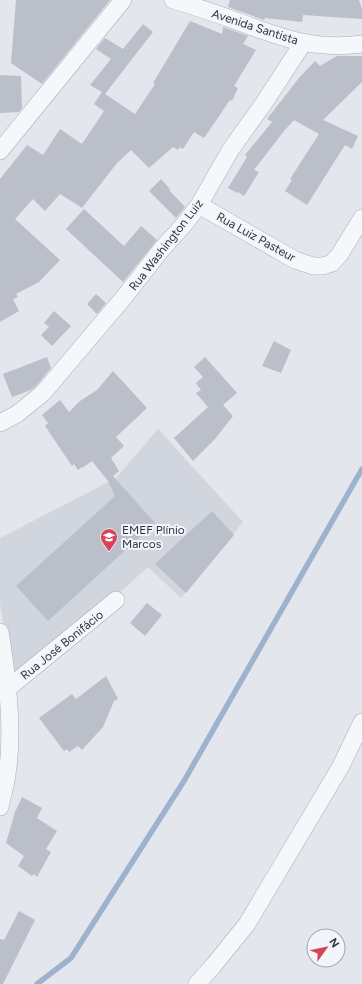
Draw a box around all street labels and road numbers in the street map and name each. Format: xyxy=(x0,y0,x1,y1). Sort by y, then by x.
street label: Avenida Santista xyxy=(210,6,300,48)
street label: Rua Washington Luiz xyxy=(126,196,206,293)
street label: Rua Luiz Pasteur xyxy=(214,209,298,265)
street label: Rua José Bonifácio xyxy=(18,607,106,683)

